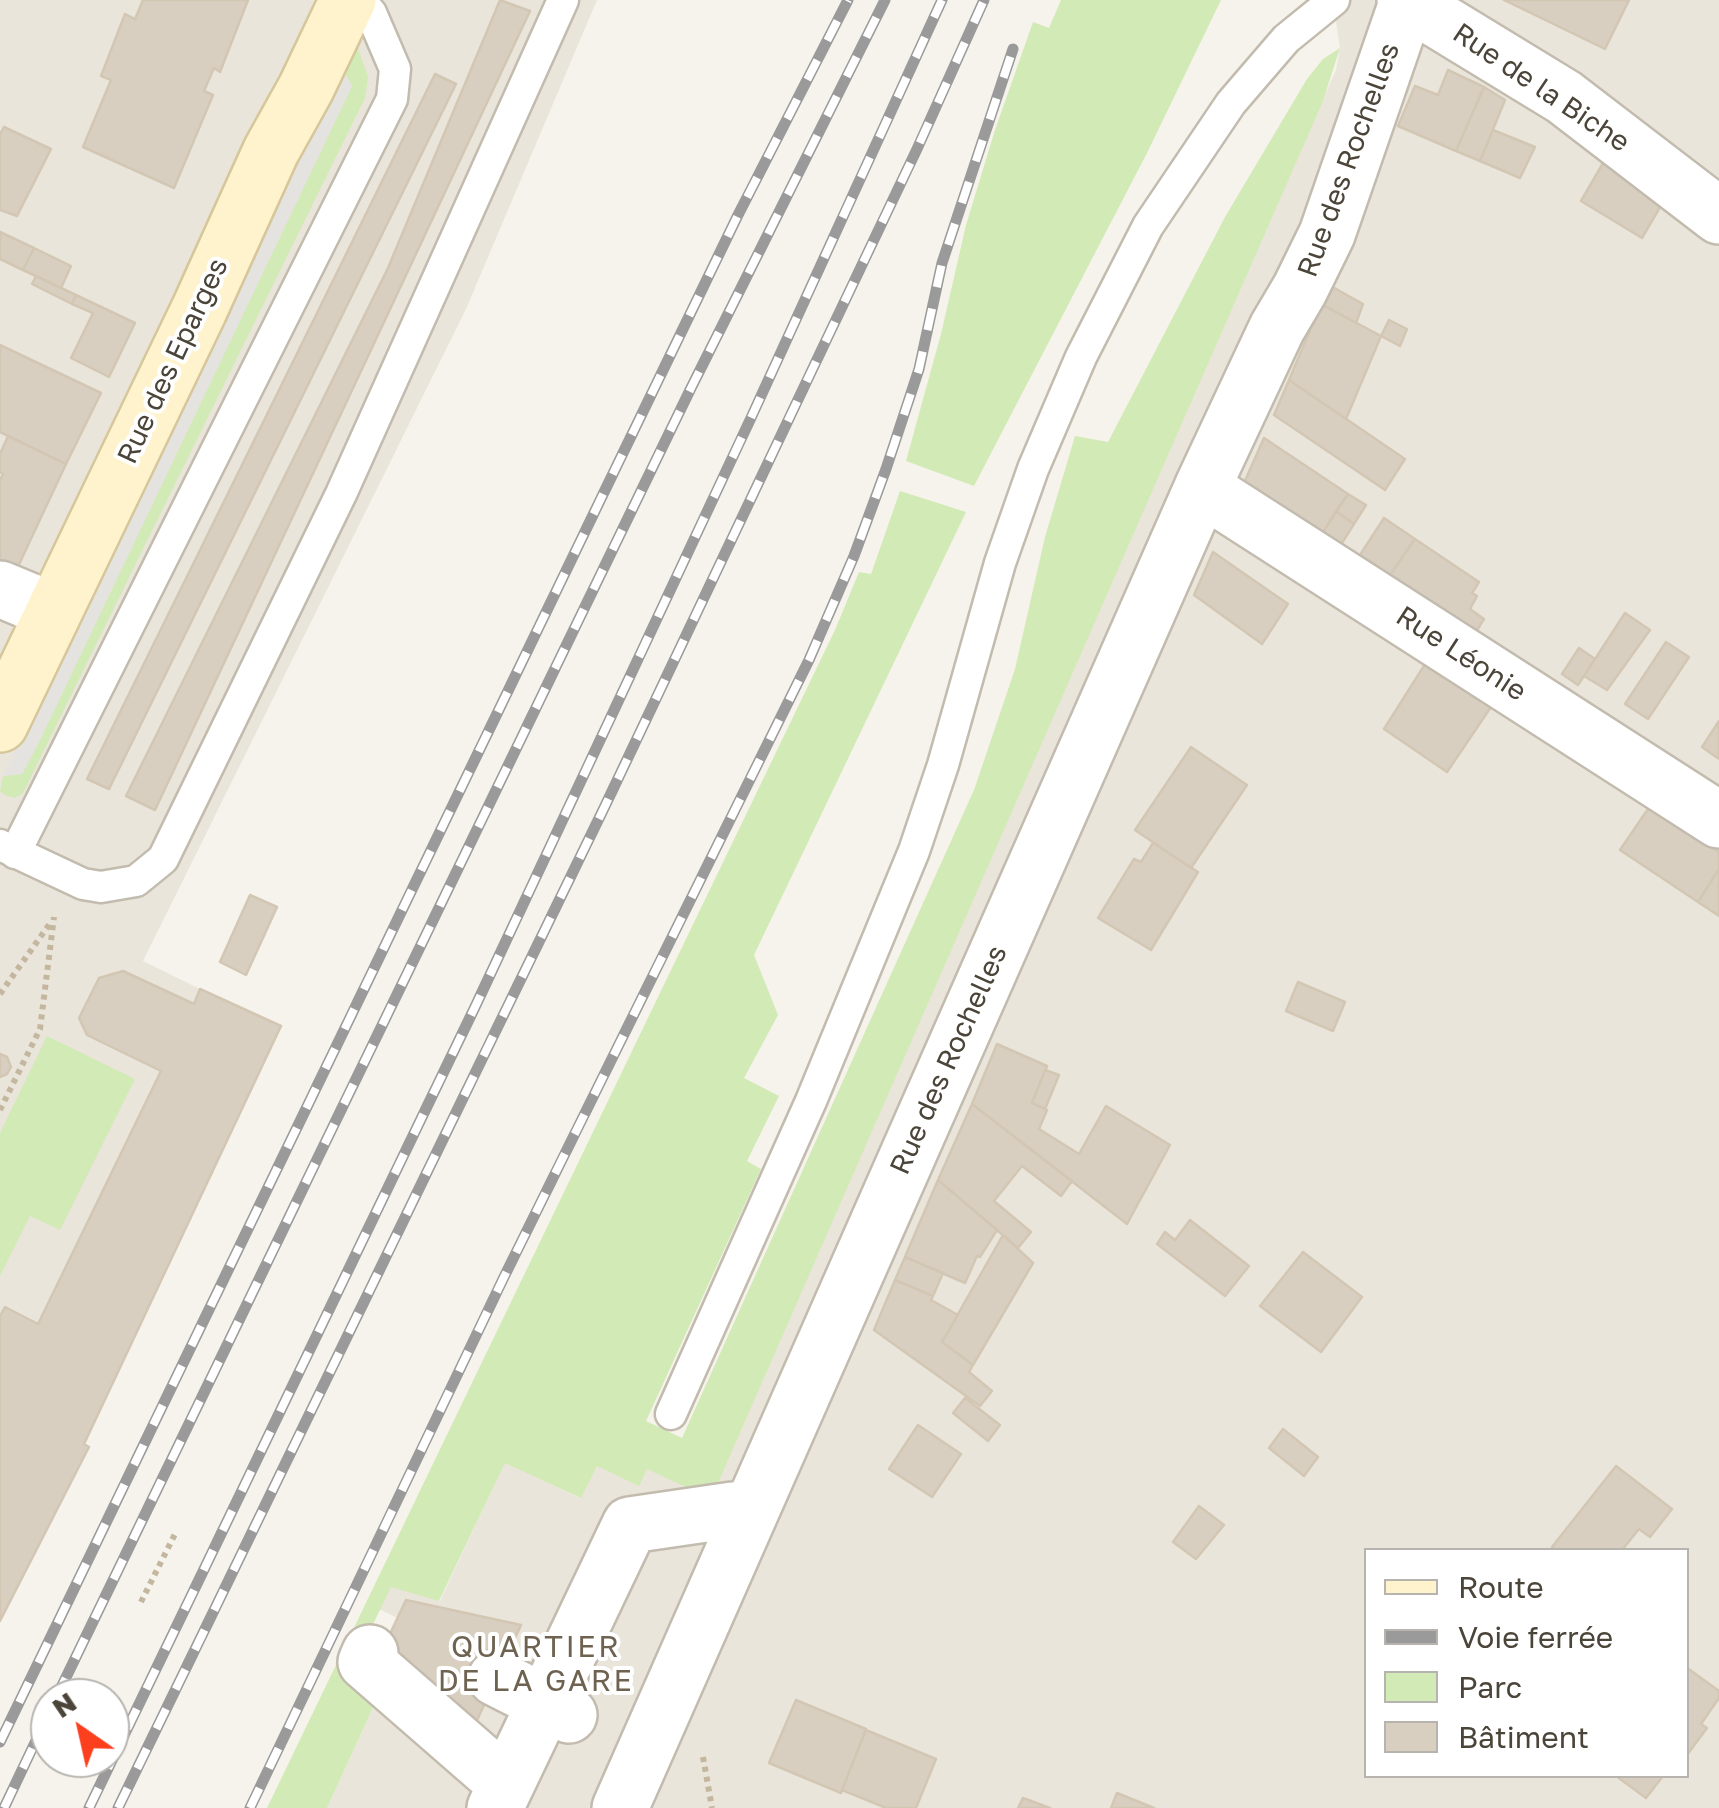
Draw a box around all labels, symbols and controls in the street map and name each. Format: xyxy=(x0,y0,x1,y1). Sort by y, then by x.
street label: Rue de la Biche xyxy=(1446,17,1636,159)
street label: Rue des Rochelles xyxy=(1291,38,1407,282)
street label: Rue des Eparges xyxy=(111,253,235,469)
street label: Rue Léonie xyxy=(1390,600,1532,708)
street label: Rue des Rochelles xyxy=(883,940,1015,1180)
legend xyxy=(1364,1548,1689,1778)
text: Route xyxy=(1458,1569,1544,1605)
text: Voie ferrée xyxy=(1458,1619,1613,1655)
district label: QUARTIER DE LA GARE xyxy=(438,1629,634,1700)
text: Parc xyxy=(1458,1669,1522,1705)
north arrow xyxy=(30,1678,130,1778)
text: N xyxy=(46,1685,82,1724)
text: Bâtiment xyxy=(1458,1719,1589,1755)

